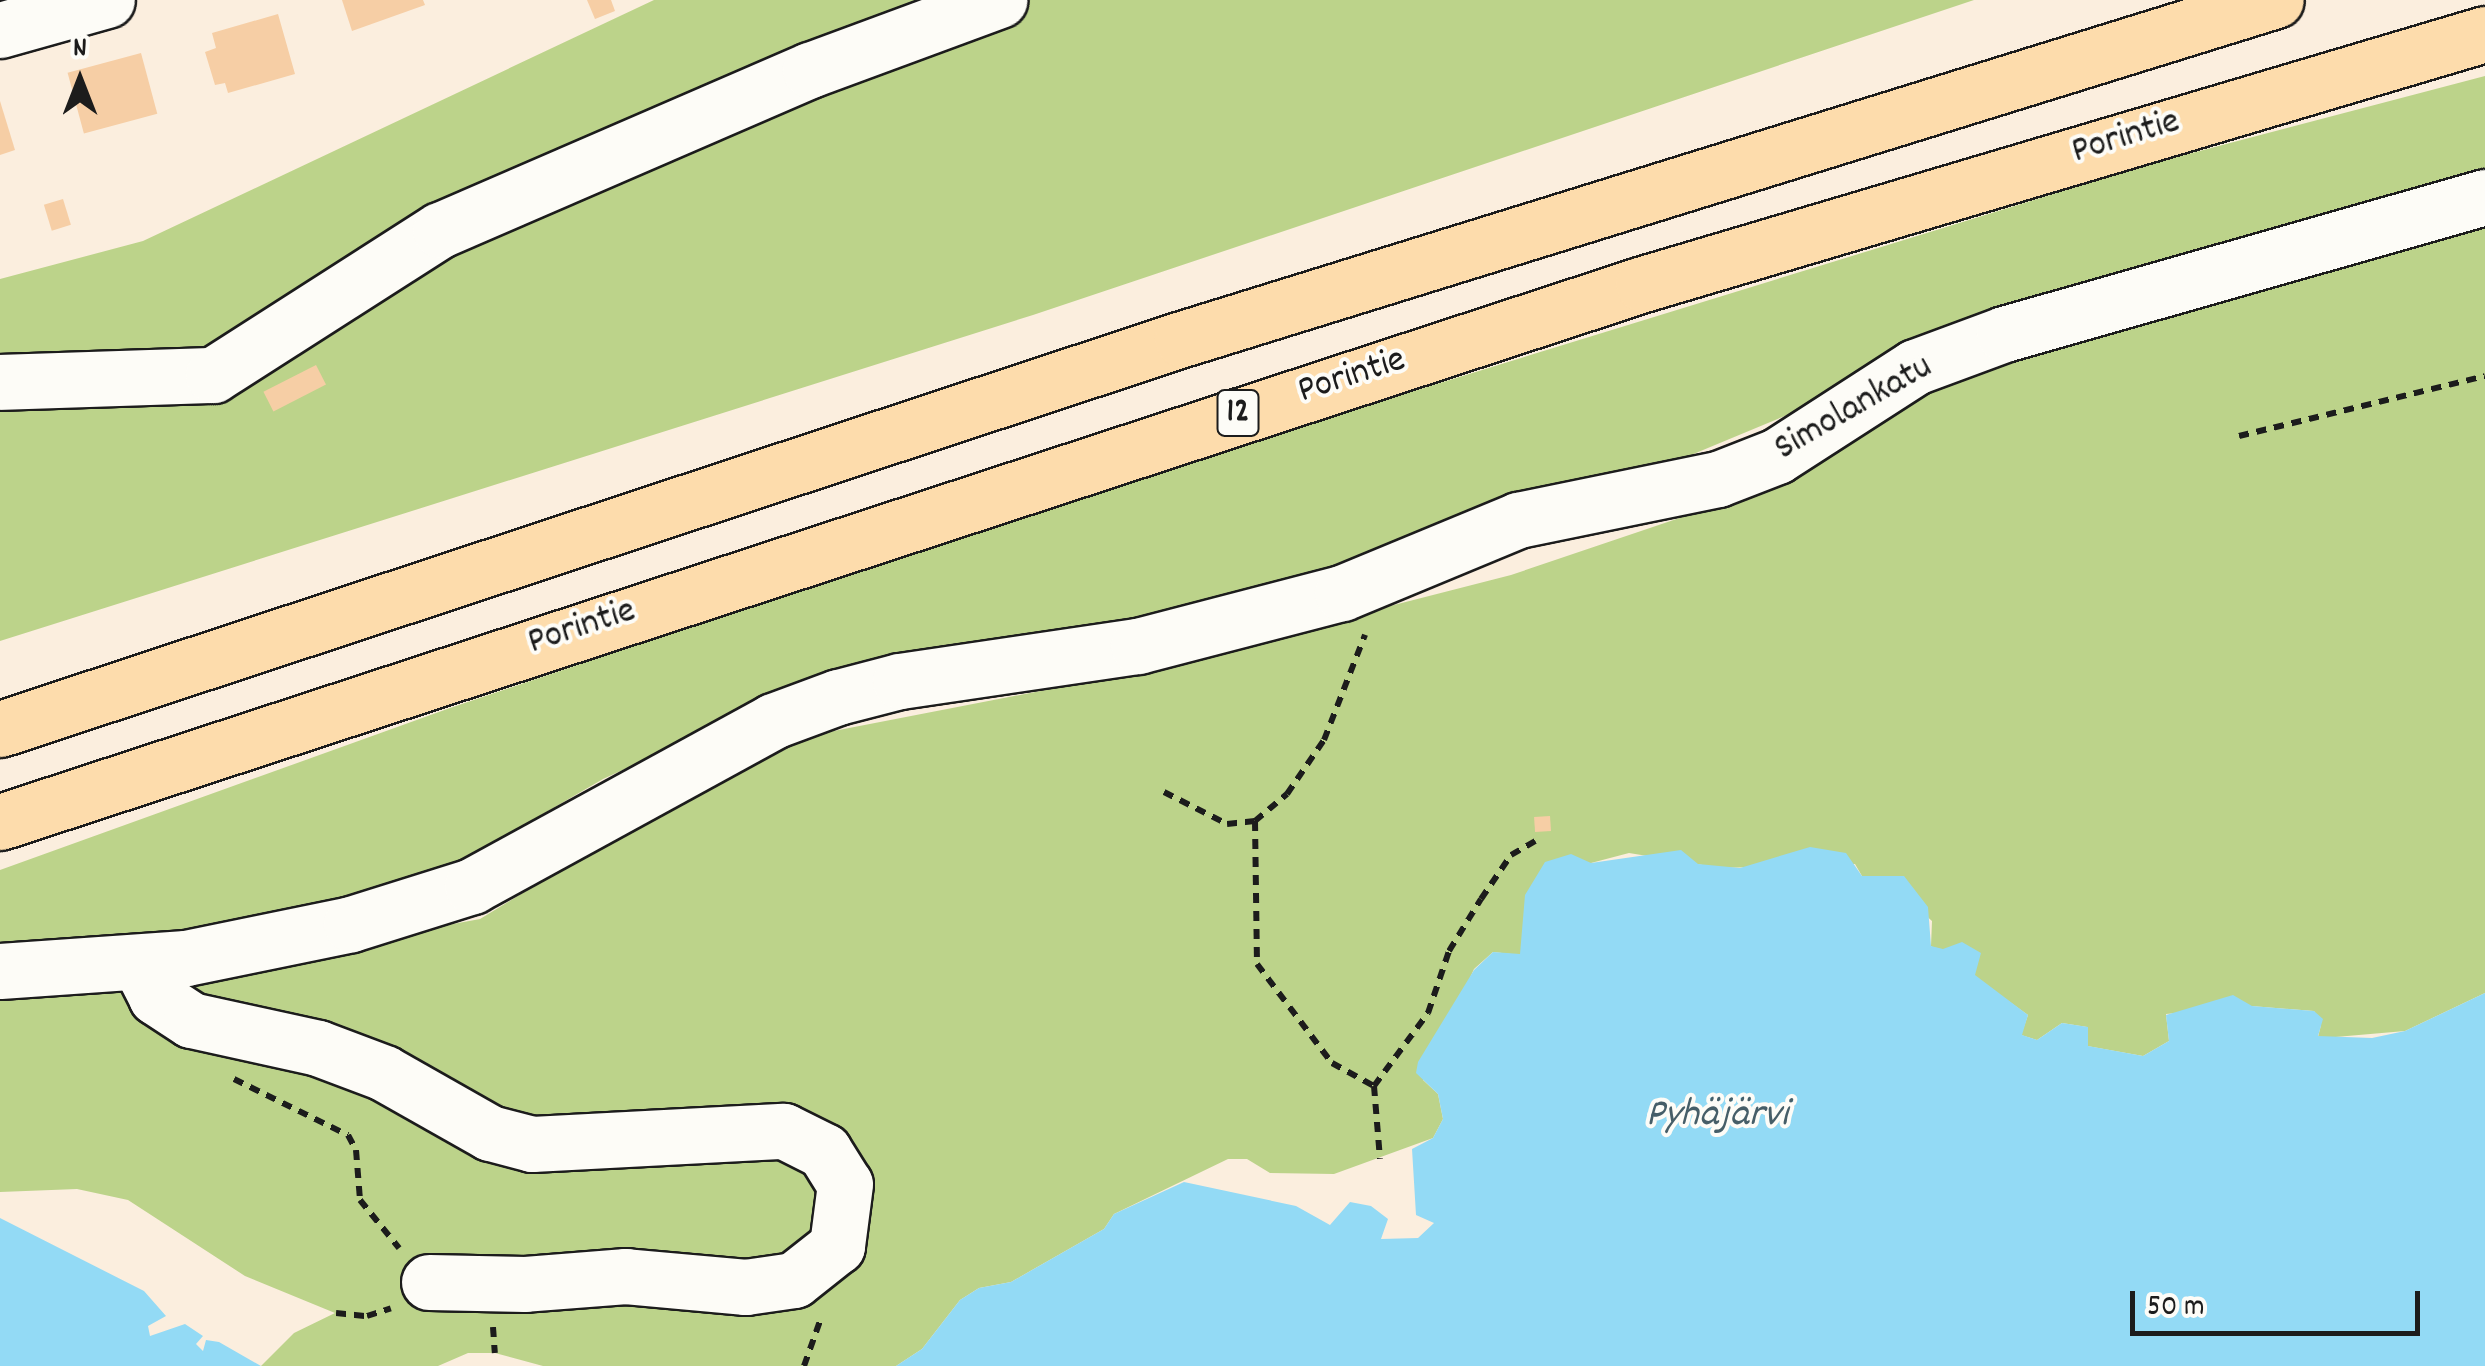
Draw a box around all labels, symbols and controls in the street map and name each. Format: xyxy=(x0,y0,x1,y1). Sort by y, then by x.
north arrow xyxy=(30,30,130,130)
text: N xyxy=(73,30,87,70)
street label: Porintie xyxy=(2067,100,2185,176)
street label: Porintie xyxy=(1292,338,1412,416)
street label: Simolankatu xyxy=(1767,346,1941,472)
road number: 12 xyxy=(1216,383,1260,443)
street label: Porintie xyxy=(522,589,642,667)
water label: Pyhäjärvi xyxy=(1646,1093,1788,1141)
scale bar xyxy=(2135,1271,2425,1333)
text: 50 m xyxy=(2147,1287,2205,1330)

